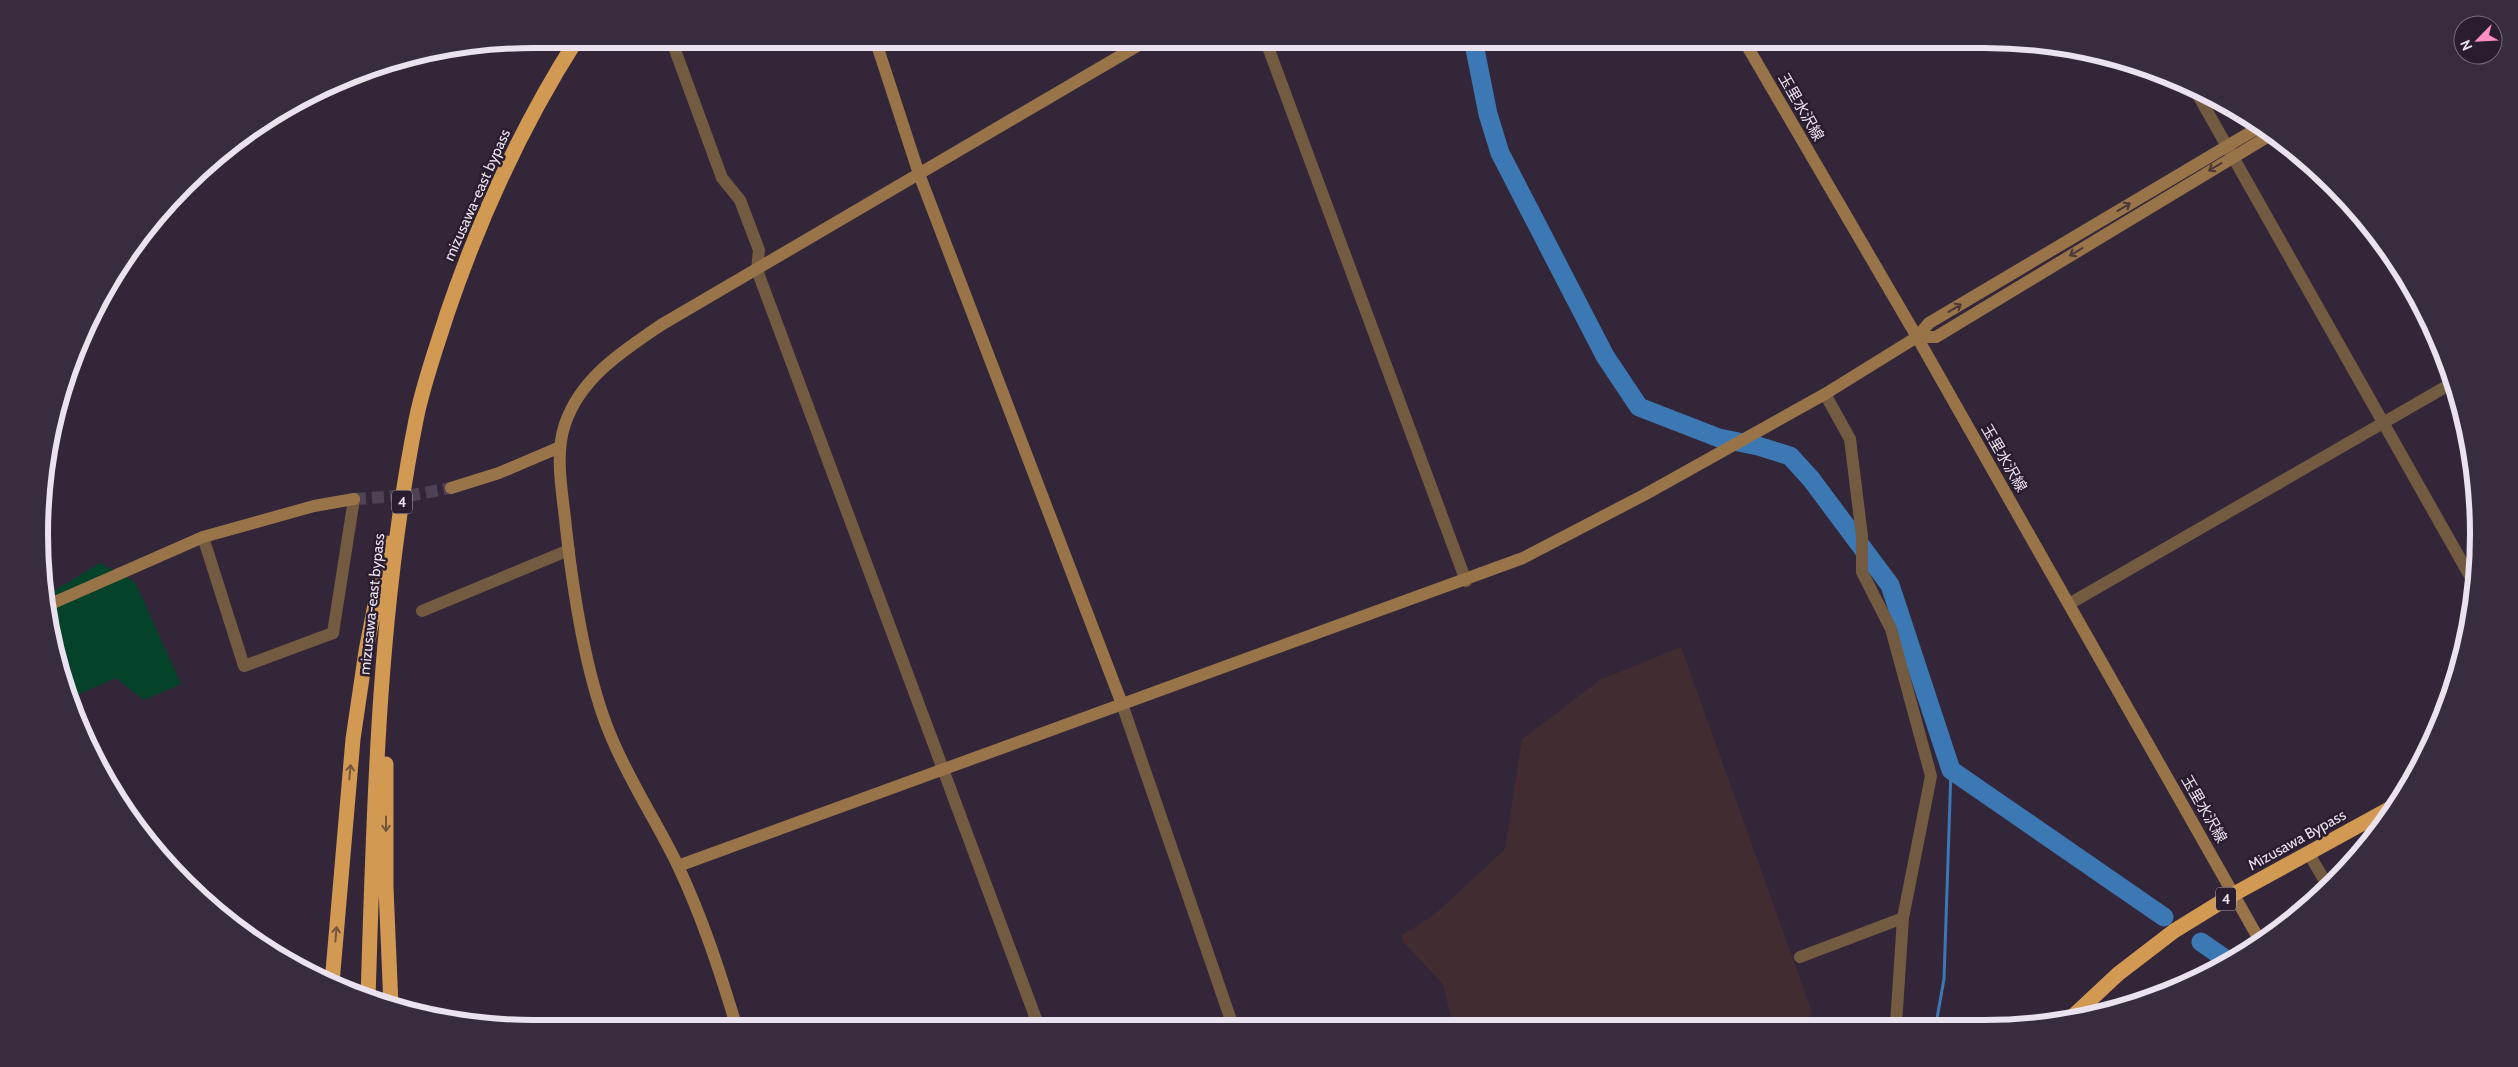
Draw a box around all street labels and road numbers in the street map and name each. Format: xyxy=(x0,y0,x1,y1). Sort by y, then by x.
street label: 玉里水沢線 xyxy=(1774,70,1828,144)
street label: mizusawa-east bypass xyxy=(440,126,514,264)
street label: 玉里水沢線 xyxy=(1977,421,2031,495)
road number: 4 xyxy=(392,491,412,514)
street label: mizusawa-east bypass xyxy=(356,532,388,676)
street label: 玉里水沢線 xyxy=(2177,772,2231,846)
street label: Mizusawa Bypass xyxy=(2245,806,2349,874)
road number: 4 xyxy=(2216,888,2236,911)

